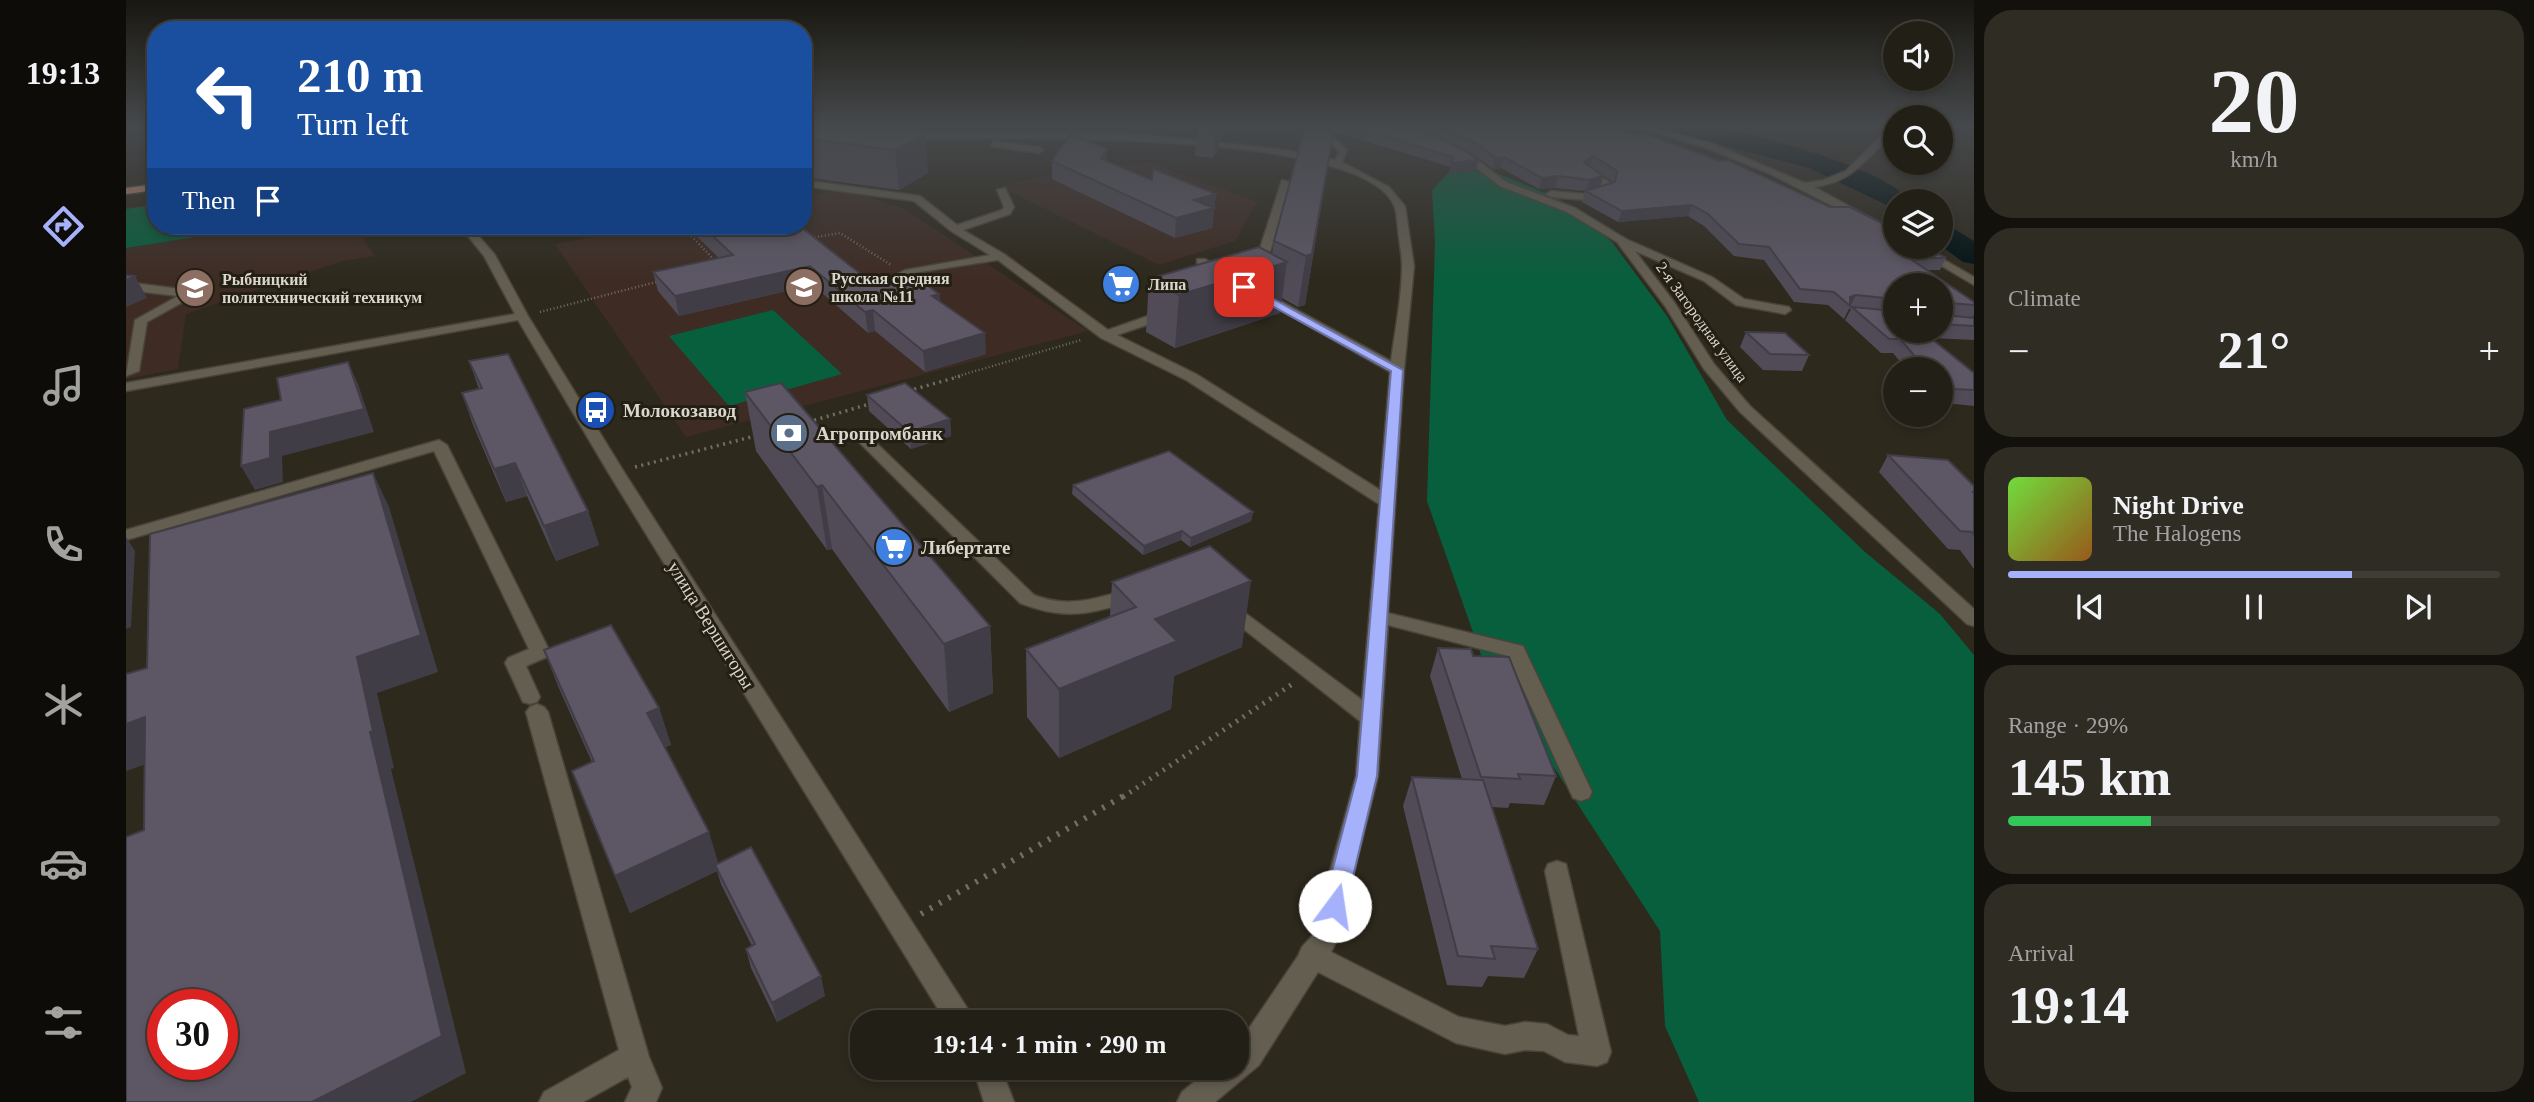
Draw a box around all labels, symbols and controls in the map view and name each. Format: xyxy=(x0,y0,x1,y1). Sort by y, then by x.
map controls xyxy=(1883,21,1953,427)
button: sound xyxy=(1883,21,1953,91)
text: 210 m xyxy=(297,48,424,103)
icon: left xyxy=(182,49,273,140)
text: 20 xyxy=(2209,51,2300,152)
text: 19:13 xyxy=(26,55,100,91)
button: search xyxy=(1883,105,1953,175)
text: Turn left xyxy=(297,106,409,142)
text: km/h xyxy=(2230,147,2278,172)
icon: arrive xyxy=(249,182,287,220)
text: Then xyxy=(182,186,235,215)
button: layers xyxy=(1883,189,1953,259)
icon: directions xyxy=(39,202,88,251)
pin xyxy=(1214,257,1274,317)
street label: 2-я Загородная улица xyxy=(1652,259,1751,386)
supermarket icon: Липа xyxy=(1100,263,1142,305)
school or university icon: Русская средняя школа №11 xyxy=(783,266,825,308)
school or university icon: Рыбницкий политехнический техникум xyxy=(174,267,216,309)
icon: arrive xyxy=(1225,268,1263,306)
place label: Русская средняя школа №11 xyxy=(831,270,950,305)
place label: Рыбницкий политехнический техникум xyxy=(222,271,422,307)
button: + xyxy=(1883,273,1953,343)
place label: Липа xyxy=(1148,276,1186,293)
text: Climate xyxy=(2008,286,2081,311)
text: 21° xyxy=(2218,322,2290,379)
text: − xyxy=(2008,330,2029,372)
text: + xyxy=(2479,330,2500,372)
button: − xyxy=(1883,357,1953,427)
icon: music xyxy=(39,361,88,410)
bus stop icon: Молокозавод xyxy=(575,389,617,431)
place label: Молокозавод xyxy=(623,400,737,421)
bank icon: Агропромбанк xyxy=(768,412,810,454)
place label: Агропромбанк xyxy=(816,423,943,444)
text: Night Drive xyxy=(2113,491,2244,520)
icon: phone xyxy=(39,520,88,569)
text: The Halogens xyxy=(2113,521,2241,546)
supermarket icon: Либертате xyxy=(873,526,915,568)
place label: Либертате xyxy=(921,537,1010,558)
street label: улица Вершигоры xyxy=(663,557,759,693)
icon: previous xyxy=(2071,588,2109,626)
icon: pause xyxy=(2235,588,2273,626)
icon: next xyxy=(2399,588,2437,626)
icon: climate xyxy=(39,680,88,729)
text: Range · 29% xyxy=(2008,713,2128,738)
text: 145 km xyxy=(2008,749,2171,806)
icon: car xyxy=(39,839,88,888)
position arrow xyxy=(1298,869,1372,943)
text: Arrival xyxy=(2008,941,2074,966)
text: 19:14 xyxy=(2008,977,2129,1034)
speed limit sign: 30 xyxy=(147,989,238,1080)
icon: filters xyxy=(39,998,88,1047)
text: 19:14 · 1 min · 290 m xyxy=(933,1030,1167,1059)

